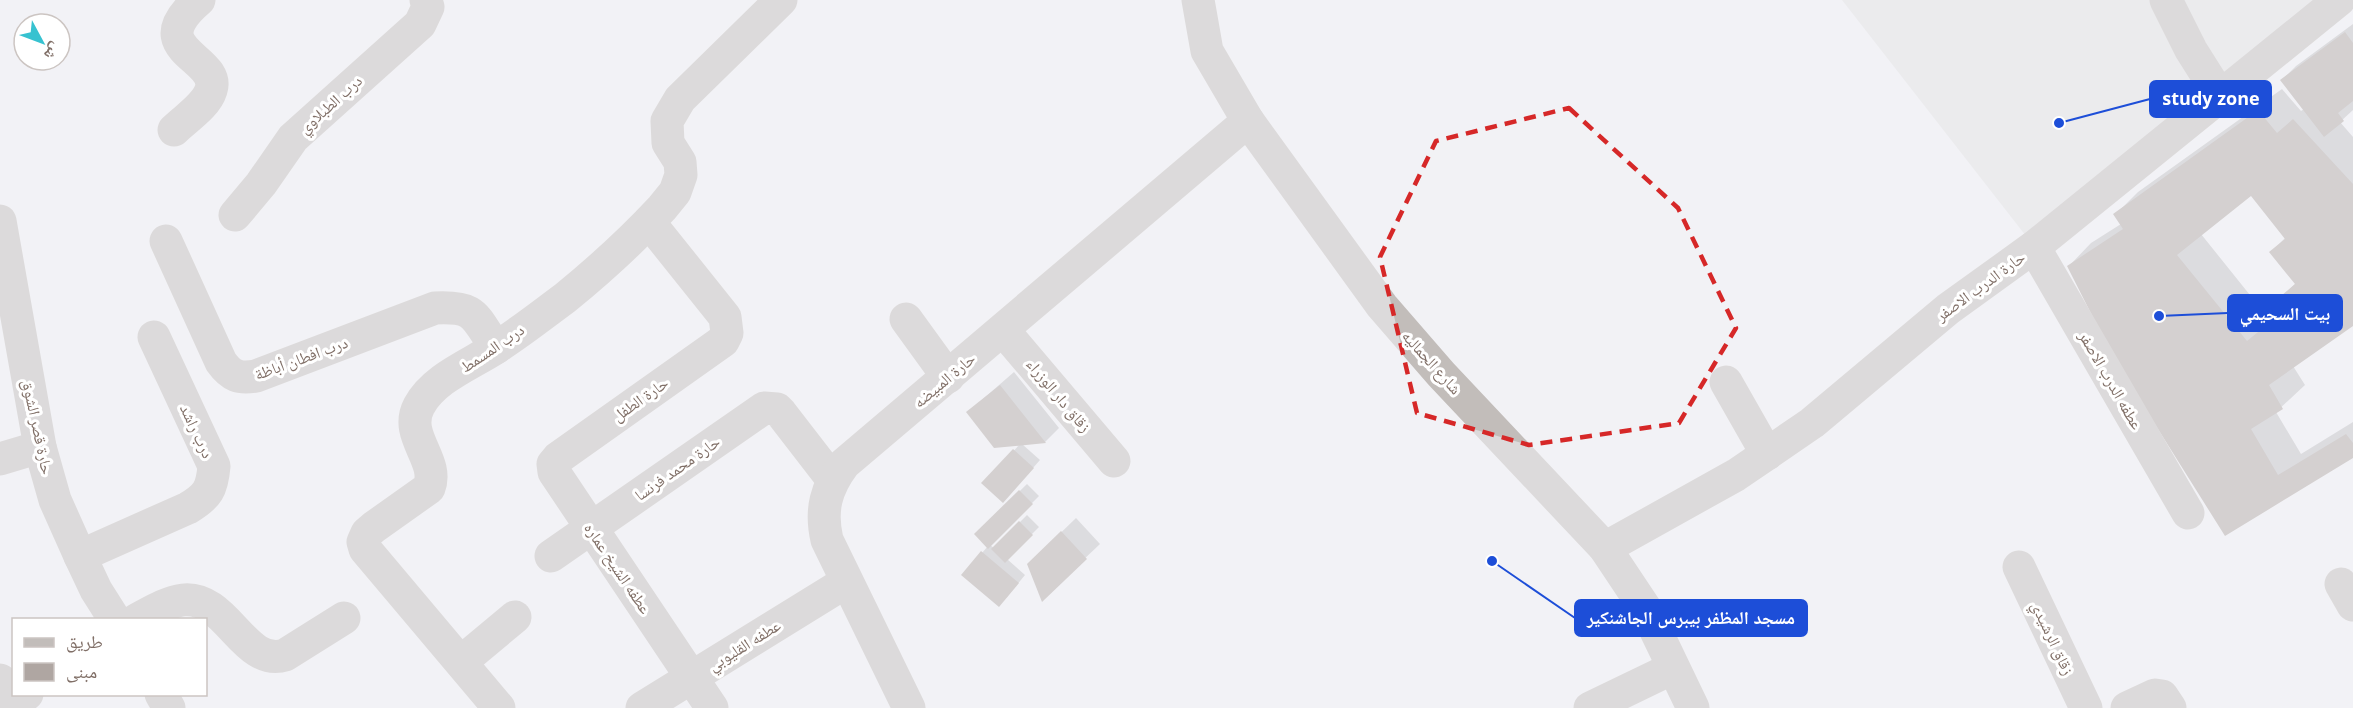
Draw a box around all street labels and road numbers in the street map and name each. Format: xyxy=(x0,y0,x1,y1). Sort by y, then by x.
street label: درب الطبلاوي xyxy=(294,70,368,140)
street label: حارة الدرب الاصفر xyxy=(1930,246,2029,327)
street label: درب المسمط xyxy=(456,319,528,377)
street label: شارع الجماليه xyxy=(1397,325,1467,399)
street label: عطفه الدرب الاصفر xyxy=(2073,326,2148,433)
street label: درب افطان أباظة xyxy=(251,331,351,385)
street label: حارة المبيضه xyxy=(908,347,980,413)
street label: زقاق دار الوزراء xyxy=(1022,353,1096,437)
street label: حارة الطفل xyxy=(607,372,673,426)
street label: حارة قصر الشوق xyxy=(17,378,59,476)
street label: درب راشد xyxy=(175,400,219,462)
street label: حارة محمد فرنسا xyxy=(630,430,724,506)
street label: عطفه الشيخ عماره xyxy=(579,518,657,618)
street label: زقاق الرشيدي xyxy=(2024,598,2080,679)
street label: عطفه القليوبي xyxy=(704,614,786,678)

